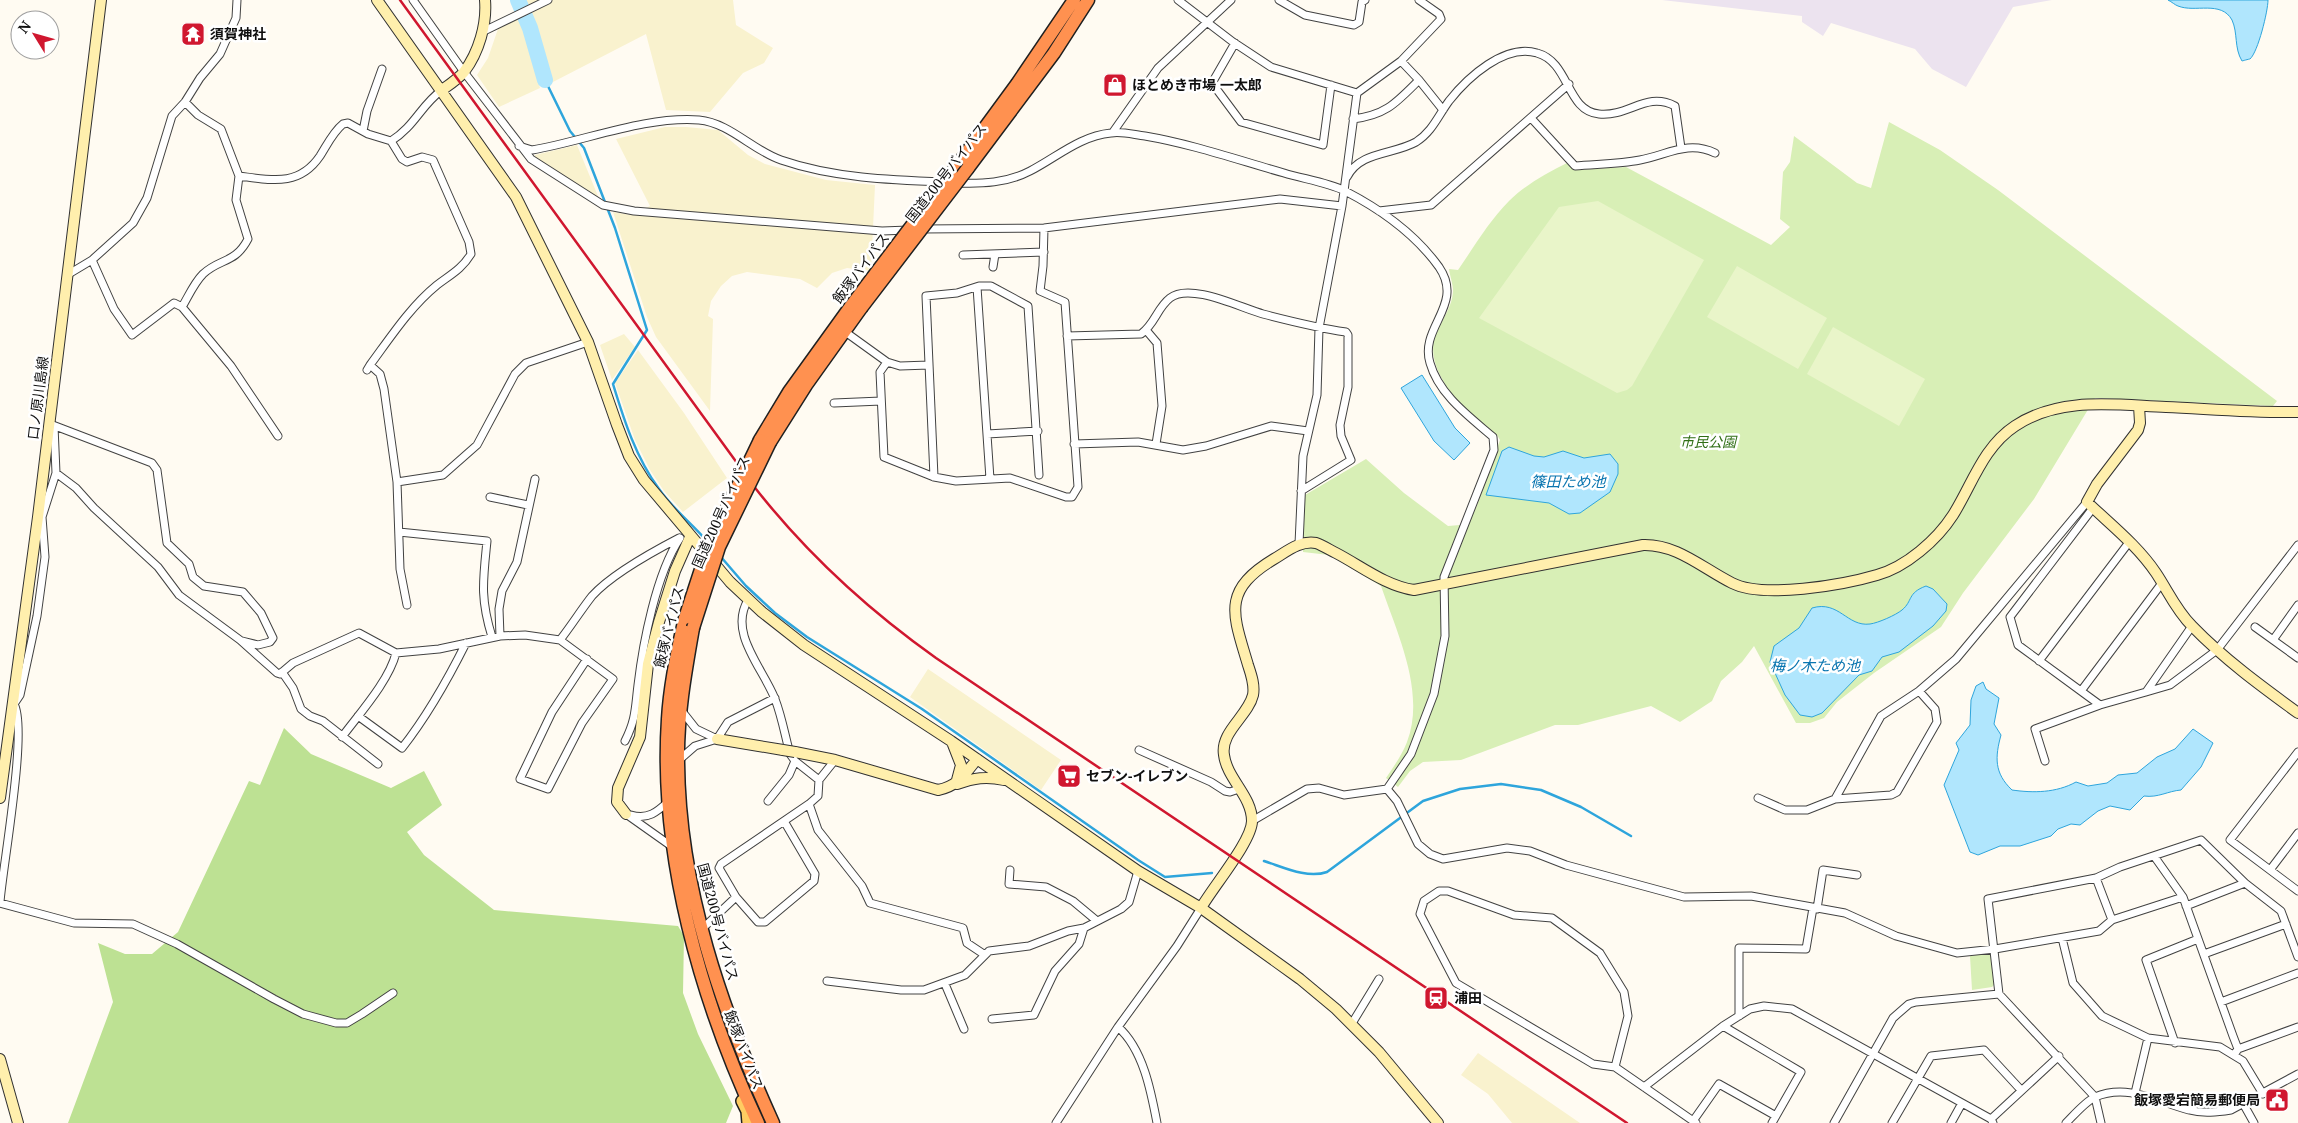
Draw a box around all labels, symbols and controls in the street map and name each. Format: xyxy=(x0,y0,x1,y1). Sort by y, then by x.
north arrow xyxy=(10,10,60,60)
text: N xyxy=(13,17,35,37)
temple icon: 須賀神社 xyxy=(180,21,206,47)
place label: 須賀神社 xyxy=(210,24,266,43)
shop icon: ほとめき市場 一太郎 xyxy=(1102,72,1128,98)
place label: ほとめき市場 一太郎 xyxy=(1132,75,1262,94)
street label: 国道200号バイパス xyxy=(901,119,990,226)
street label: 飯塚バイパス xyxy=(828,229,893,307)
street label: 口ノ原川島線 xyxy=(23,355,52,441)
park label: 市民公園 xyxy=(1680,432,1738,451)
street label: 国道200号バイパス xyxy=(687,453,754,571)
water label: 篠田ため池 xyxy=(1530,471,1607,491)
street label: 飯塚バイパス xyxy=(649,584,688,670)
water label: 梅ノ木ため池 xyxy=(1770,655,1862,675)
supermarket icon: セブン-イレブン xyxy=(1056,763,1082,789)
place label: セブン-イレブン xyxy=(1086,766,1188,785)
street label: 国道200号バイパス xyxy=(694,861,743,983)
station icon: 浦田 xyxy=(1423,985,1449,1011)
place label: 浦田 xyxy=(1454,988,1482,1007)
street label: 飯塚バイパス xyxy=(721,1007,768,1092)
public building icon: 飯塚愛宕簡易郵便局 xyxy=(2264,1087,2290,1113)
place label: 飯塚愛宕簡易郵便局 xyxy=(2134,1090,2260,1109)

